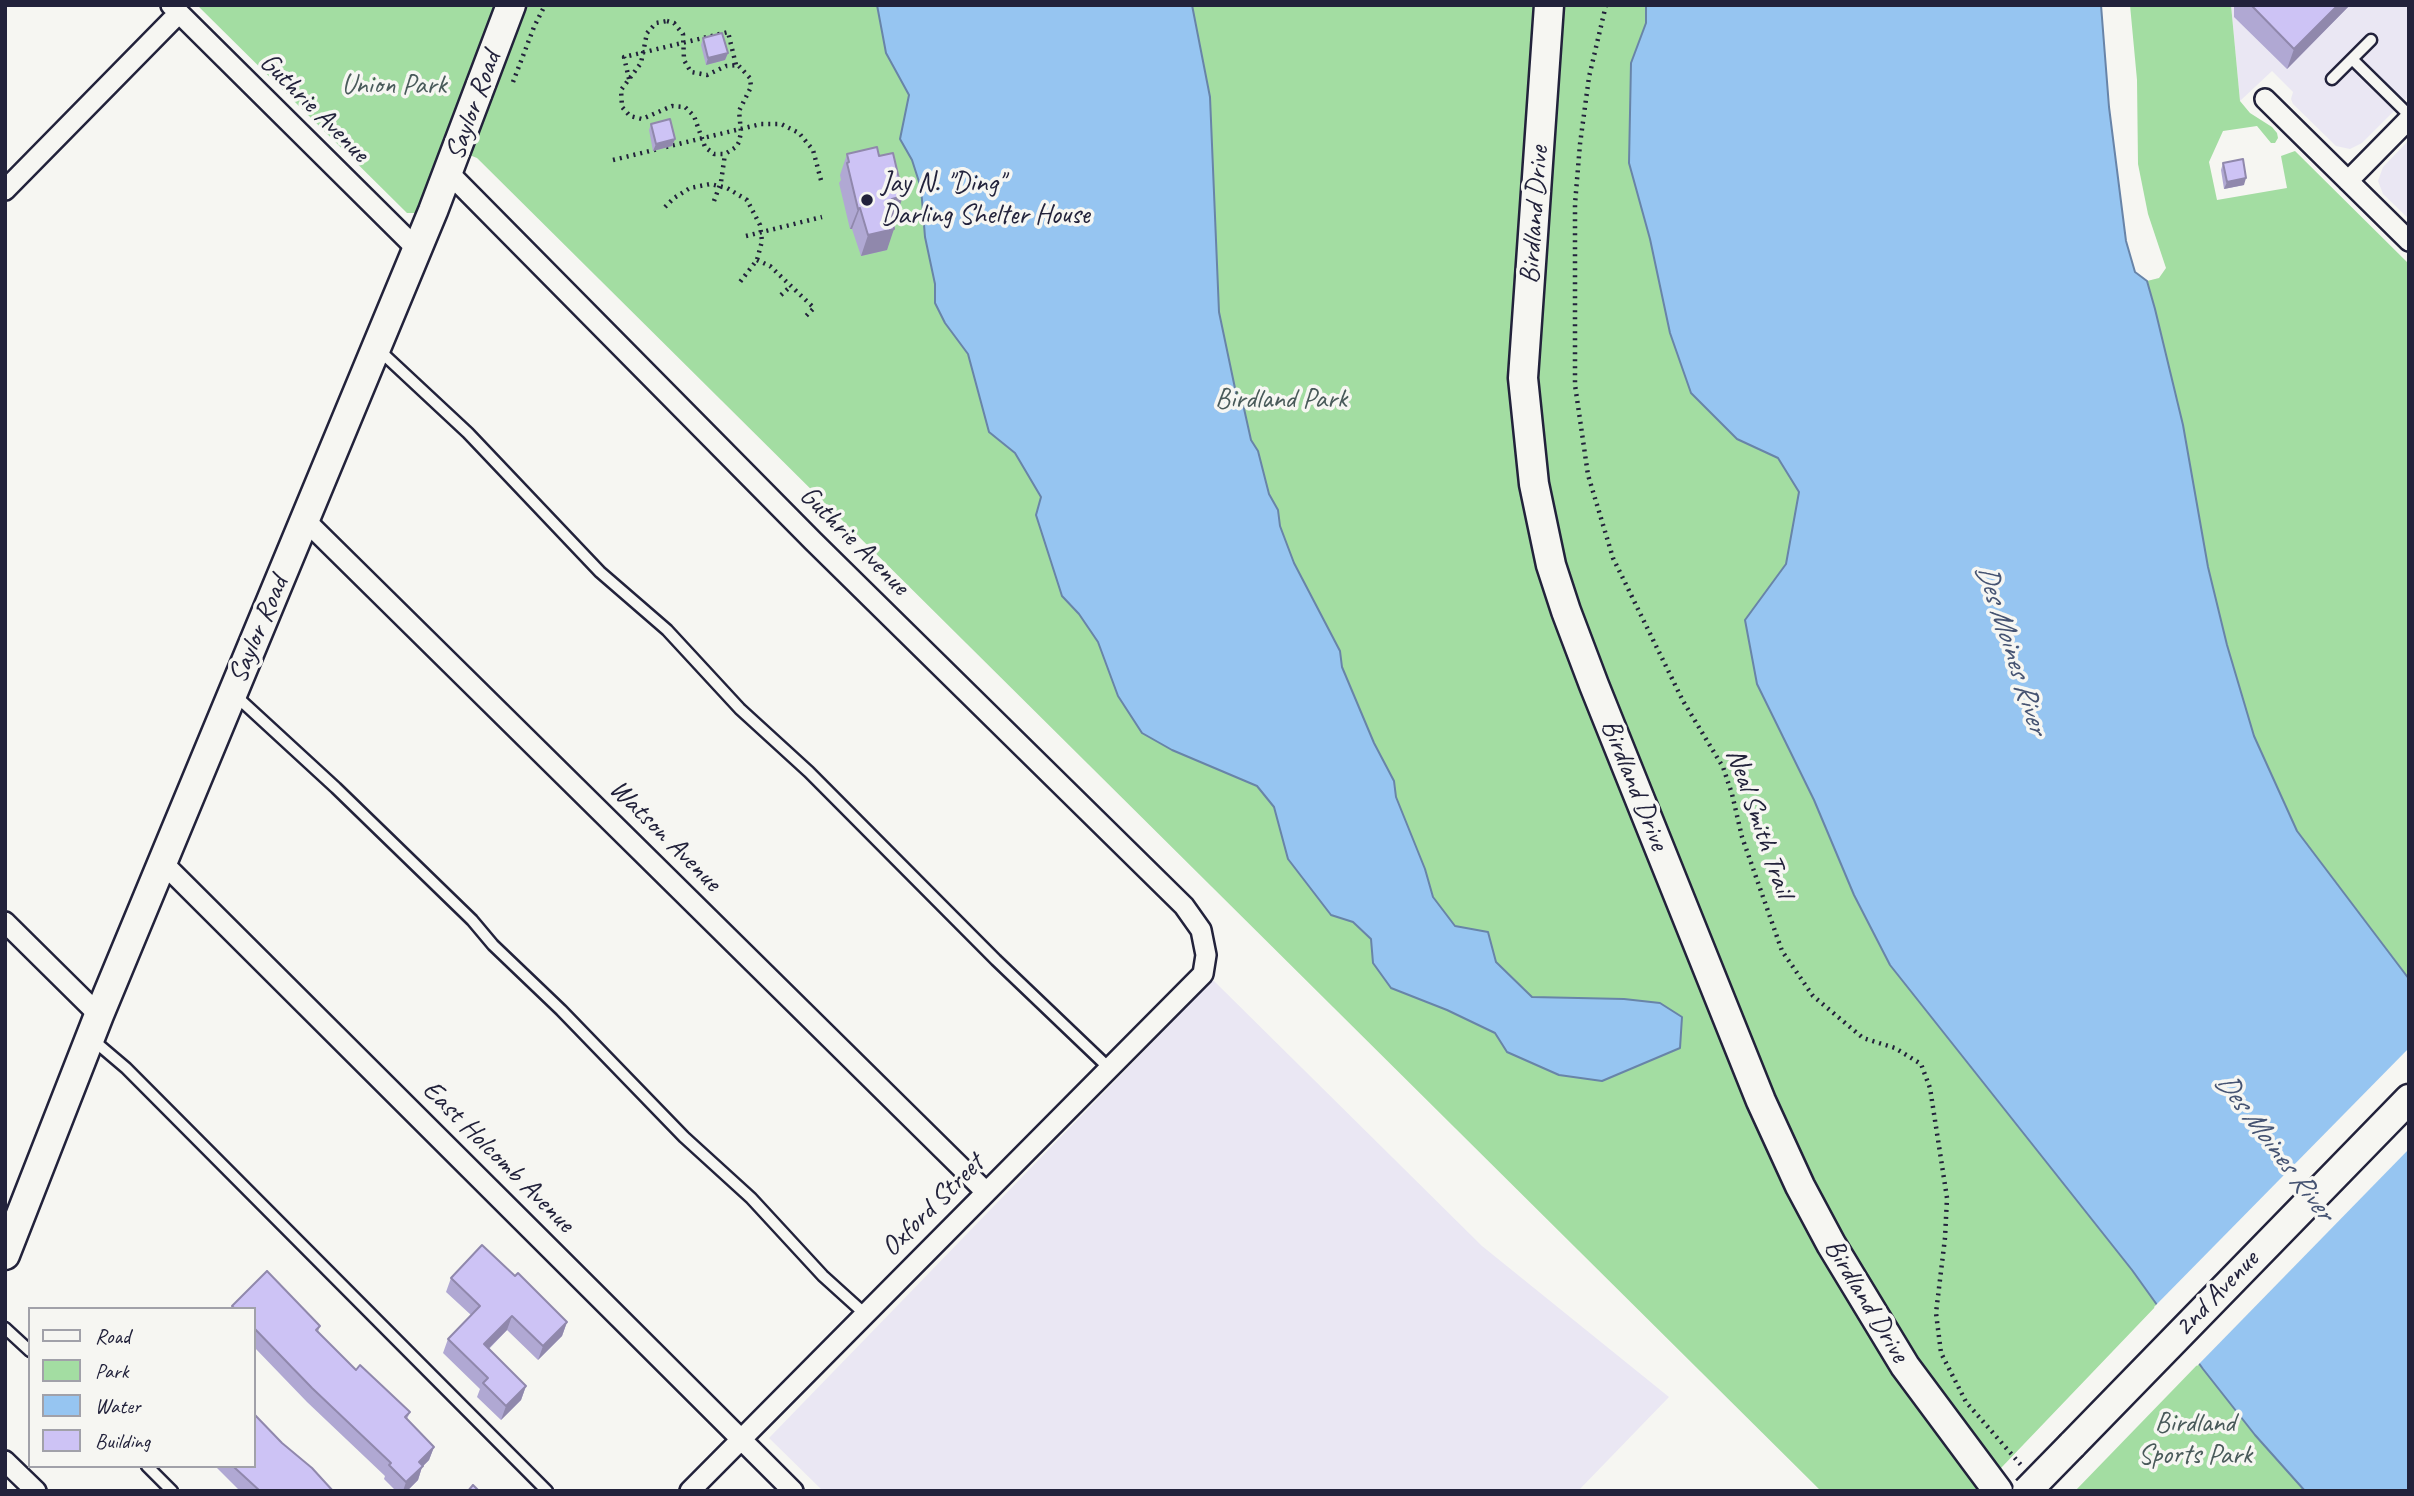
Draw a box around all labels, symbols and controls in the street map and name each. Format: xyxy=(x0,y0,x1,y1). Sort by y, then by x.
street label: Guthrie Avenue xyxy=(252,46,376,170)
street label: Saylor Road xyxy=(439,47,509,165)
park label: Union Park xyxy=(342,69,446,103)
street label: Birdland Drive xyxy=(1513,145,1557,285)
place label: Jay N. "Ding" Darling Shelter House xyxy=(881,167,1090,233)
marker: Jay N. "Ding" Darling Shelter House xyxy=(859,192,875,208)
park label: Birdland Park xyxy=(1215,383,1347,417)
street label: Guthrie Avenue xyxy=(792,479,916,603)
water label: Des Moines River xyxy=(1967,560,2055,738)
street label: Saylor Road xyxy=(221,571,297,689)
street label: Birdland Drive xyxy=(1593,715,1675,855)
street label: Neal Smith Trail xyxy=(1718,744,1800,902)
street label: Watson Avenue xyxy=(602,773,728,899)
water label: Des Moines River xyxy=(2207,1066,2341,1228)
street label: East Holcomb Avenue xyxy=(415,1074,581,1240)
street label: Oxford Street xyxy=(875,1148,991,1264)
street label: Birdland Drive xyxy=(1816,1233,1916,1369)
street label: 2nd Avenue xyxy=(2168,1244,2266,1344)
legend xyxy=(28,1307,256,1468)
text: Road xyxy=(95,1323,130,1349)
text: Park xyxy=(95,1358,128,1384)
text: Water xyxy=(95,1393,141,1419)
park label: Birdland Sports Park xyxy=(2138,1407,2252,1473)
text: Building xyxy=(95,1428,150,1454)

